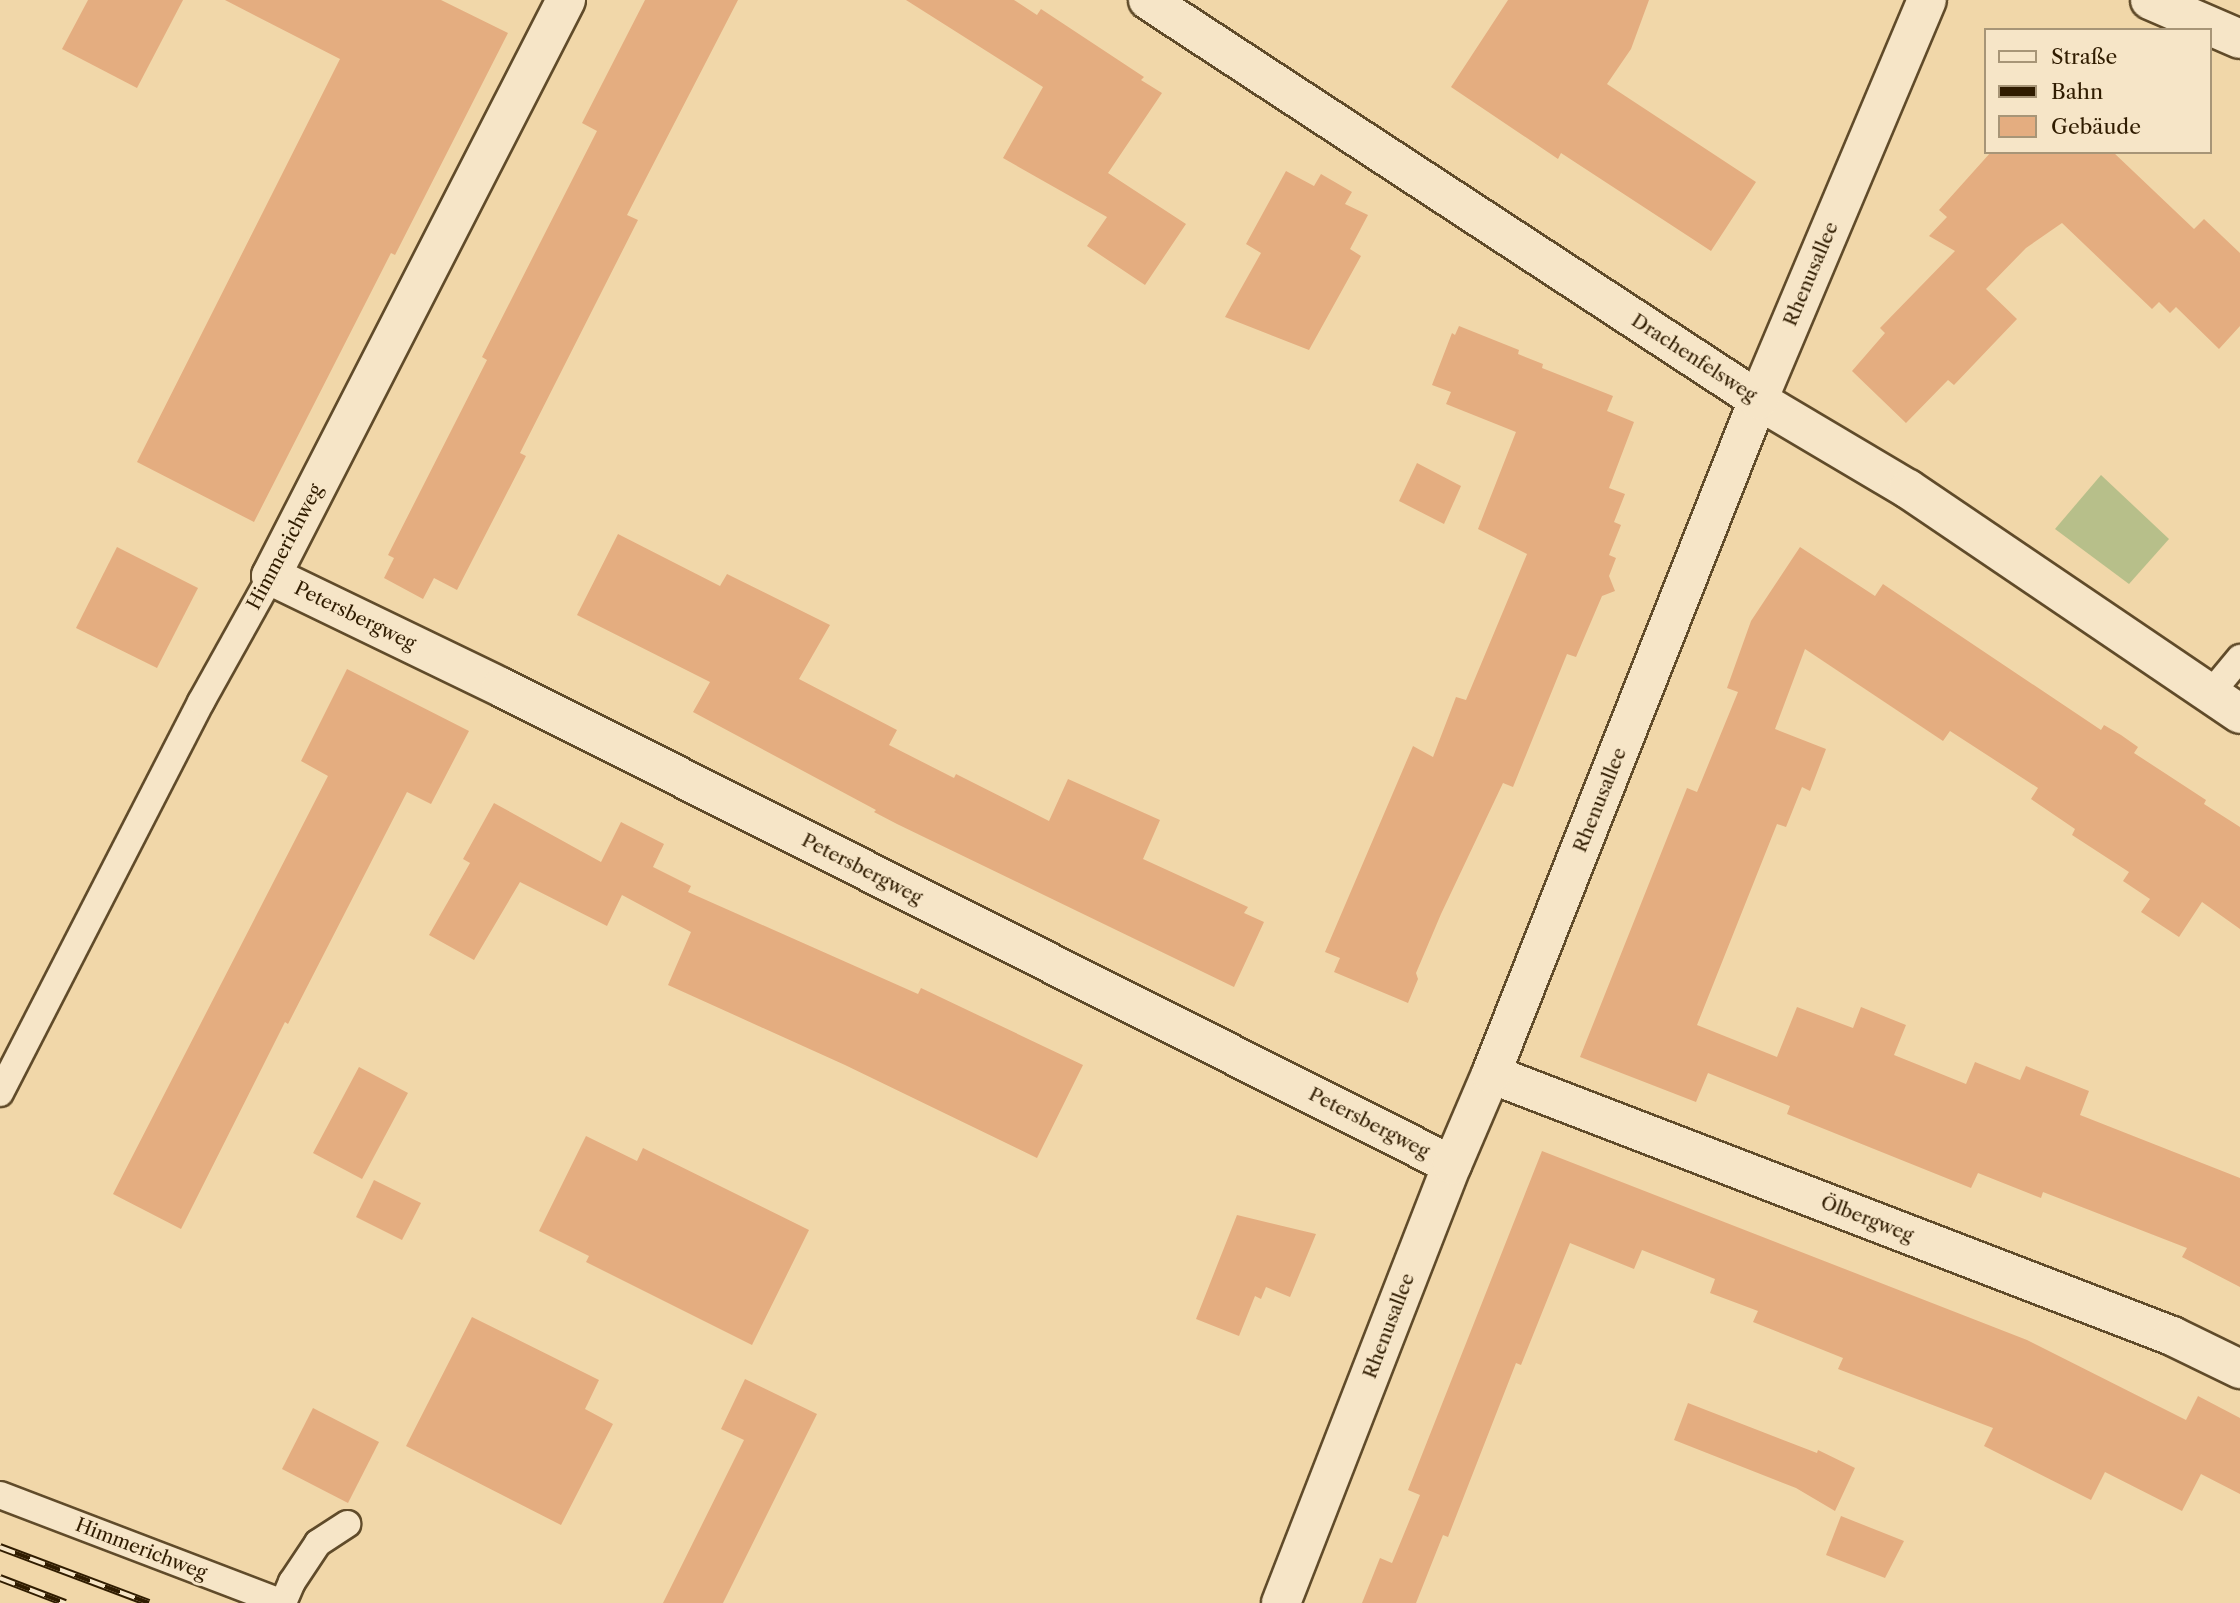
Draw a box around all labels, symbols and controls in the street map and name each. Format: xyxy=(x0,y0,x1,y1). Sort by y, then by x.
legend xyxy=(1984,28,2212,154)
text: Straße xyxy=(2051,44,2117,69)
text: Bahn xyxy=(2051,79,2103,104)
text: Gebäude xyxy=(2051,114,2141,139)
street label: Rhenusallee xyxy=(1779,219,1843,329)
street label: Drachenfelsweg xyxy=(1627,309,1761,407)
street label: Himmerichweg xyxy=(242,480,328,614)
street label: Petersbergweg xyxy=(291,577,419,655)
street label: Rhenusallee xyxy=(1569,744,1631,856)
street label: Petersbergweg xyxy=(798,829,926,909)
street label: Petersbergweg xyxy=(1305,1083,1433,1163)
street label: Ölbergweg xyxy=(1818,1191,1916,1247)
street label: Rhenusallee xyxy=(1358,1270,1420,1382)
street label: Himmerichweg xyxy=(72,1513,210,1585)

